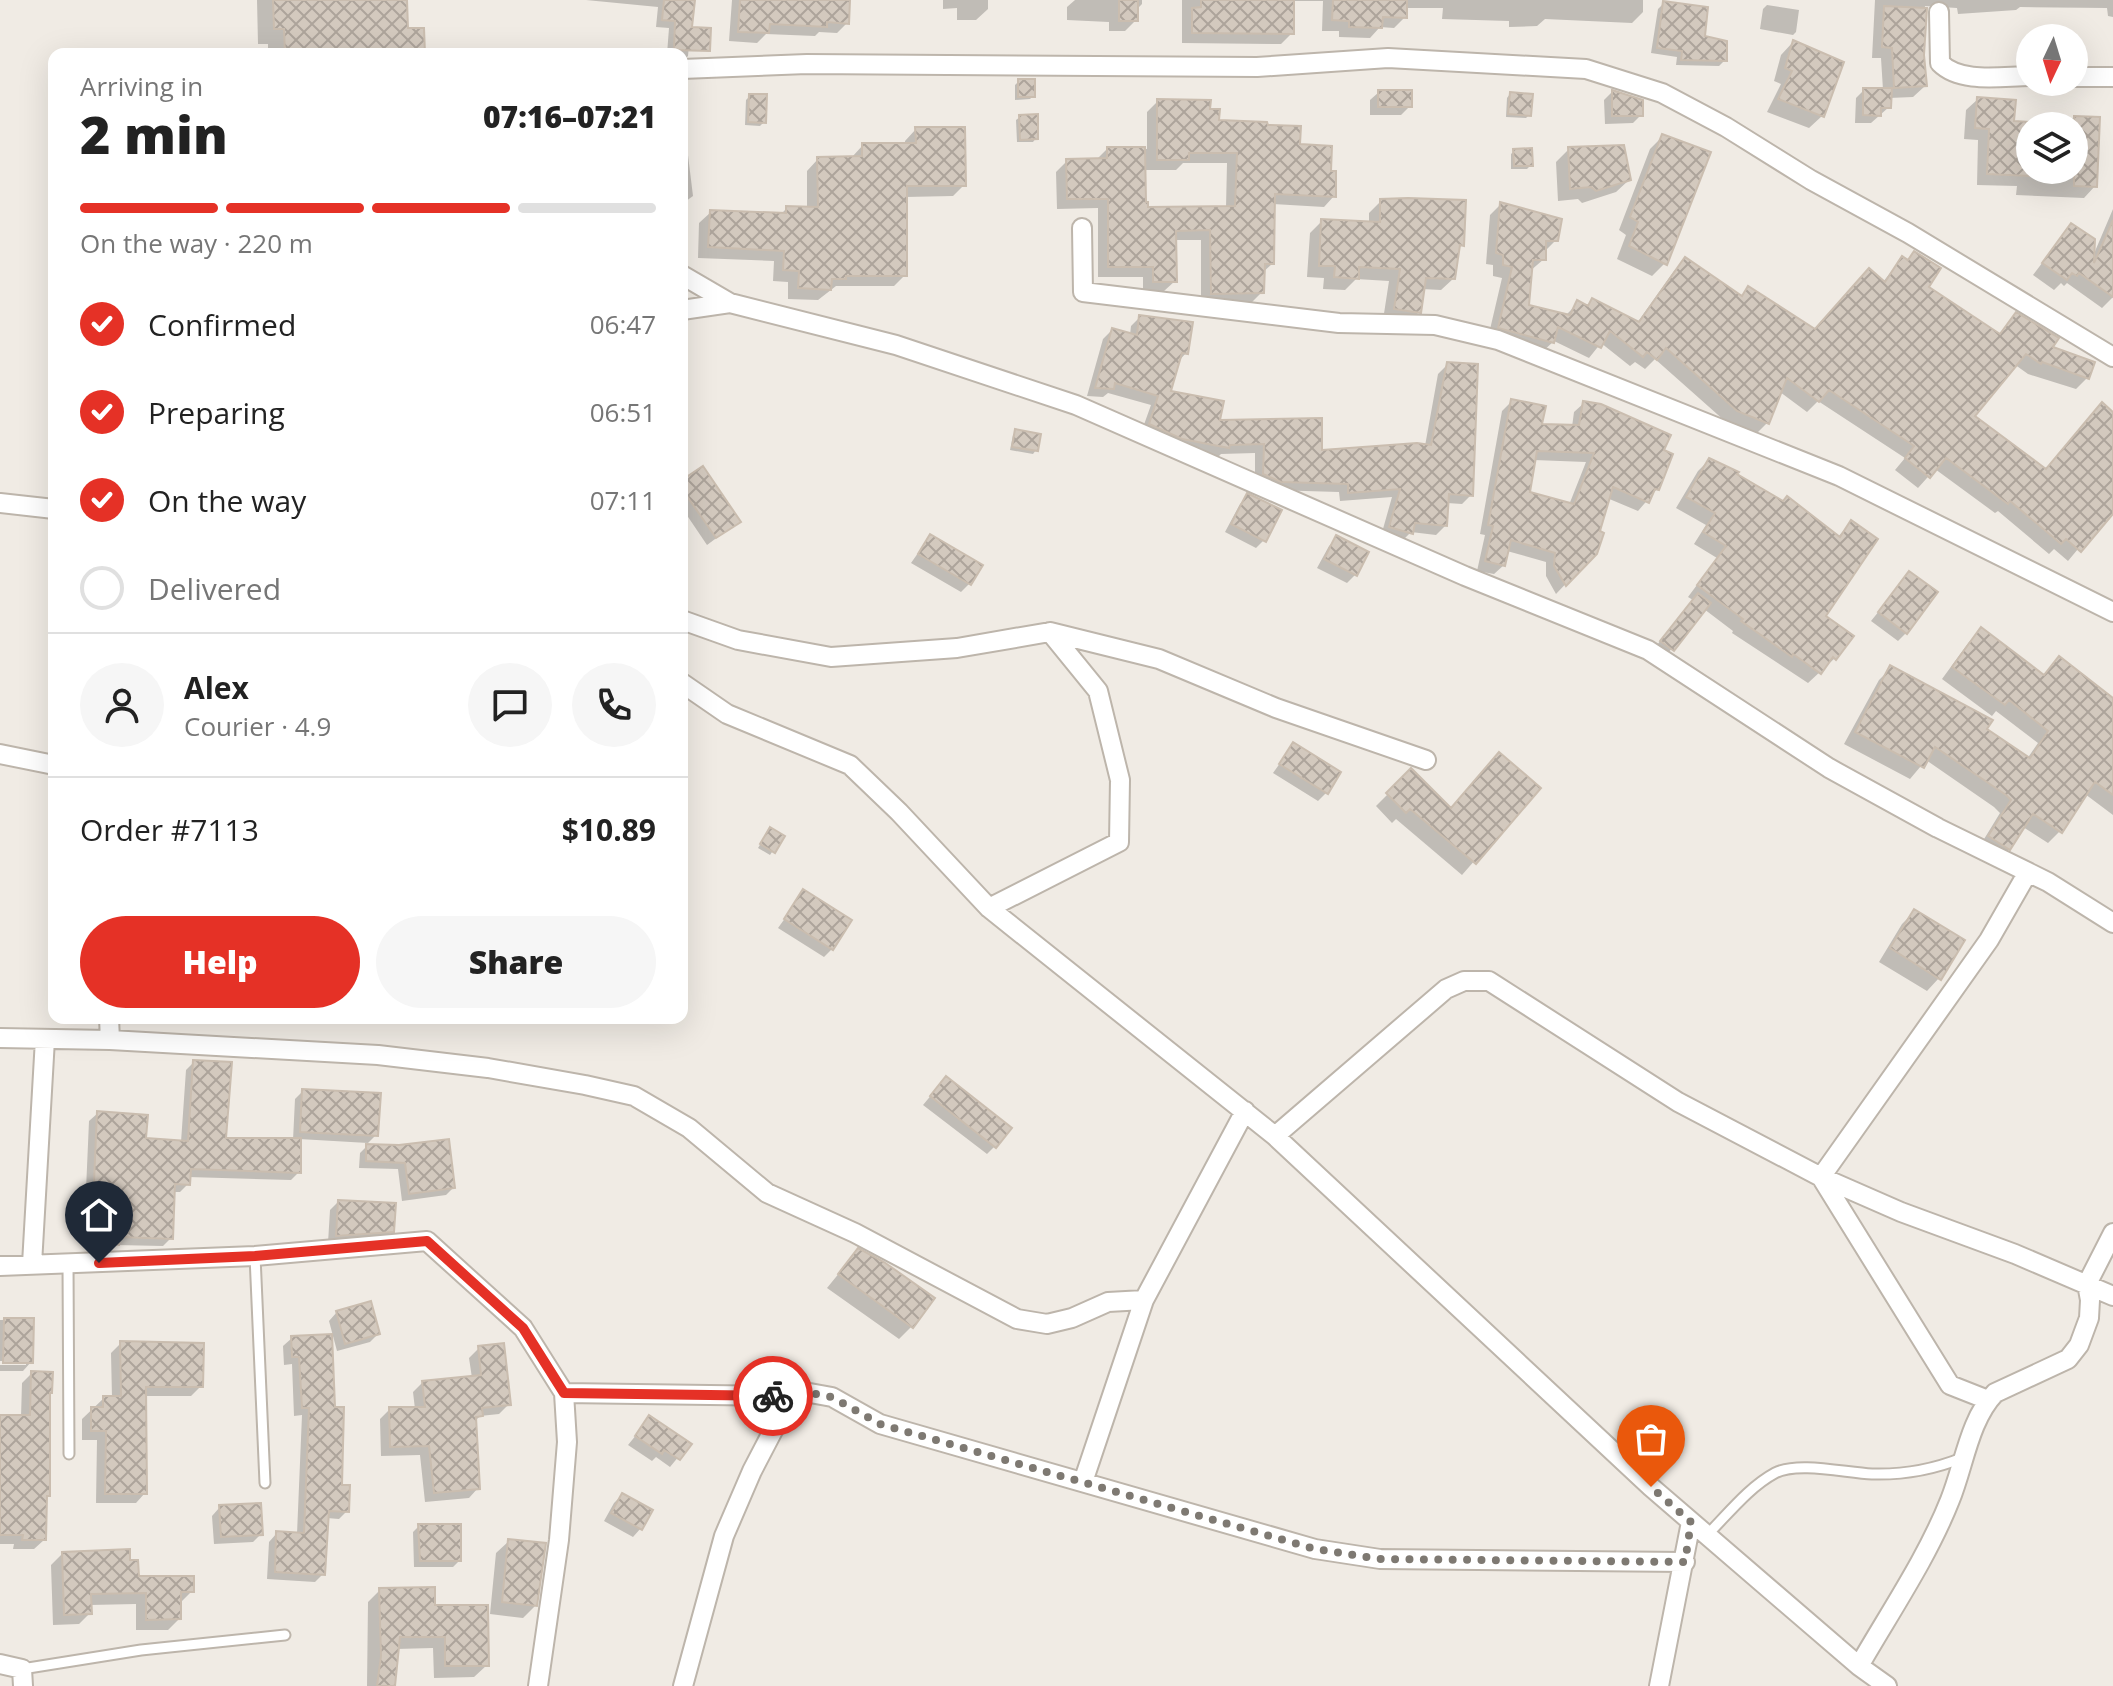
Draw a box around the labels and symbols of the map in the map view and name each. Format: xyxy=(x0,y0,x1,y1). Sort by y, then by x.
north arrow xyxy=(2016,24,2088,96)
pin xyxy=(65,1181,133,1263)
courier xyxy=(733,1356,813,1436)
pin xyxy=(1617,1405,1685,1487)

